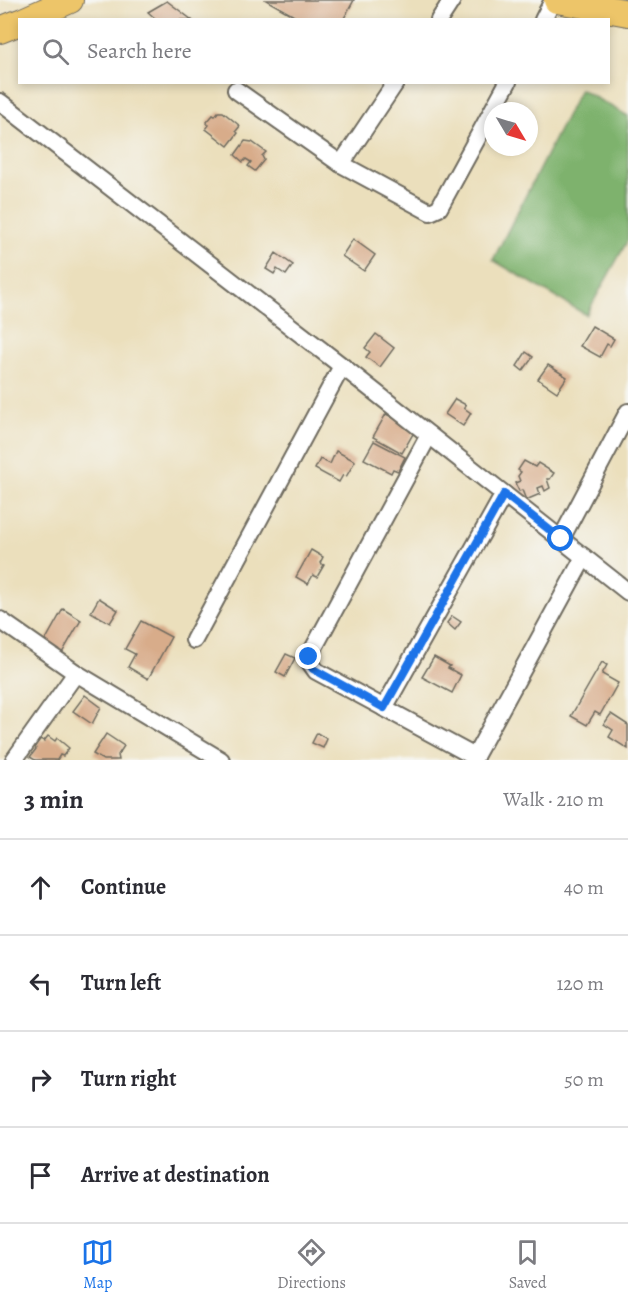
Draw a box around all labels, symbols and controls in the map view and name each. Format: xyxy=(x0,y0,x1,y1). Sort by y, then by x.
search box xyxy=(18,18,610,84)
icon: search xyxy=(39,35,72,68)
text: Search here xyxy=(87,36,192,66)
north arrow xyxy=(484,102,538,156)
route start xyxy=(547,525,573,551)
route end xyxy=(295,643,321,669)
text: 3 min xyxy=(24,782,84,817)
text: Walk · 210 m xyxy=(503,786,604,813)
icon: ahead xyxy=(24,871,57,904)
text: Continue xyxy=(81,872,166,902)
text: 40 m xyxy=(564,874,604,901)
icon: left xyxy=(24,967,57,1000)
text: Turn left xyxy=(81,968,161,998)
text: 120 m xyxy=(556,970,604,997)
icon: right xyxy=(24,1063,57,1096)
text: Turn right xyxy=(81,1064,177,1094)
text: 50 m xyxy=(564,1066,604,1093)
icon: arrive xyxy=(24,1159,57,1192)
text: Arrive at destination xyxy=(81,1160,270,1190)
tab: Map xyxy=(81,1236,114,1294)
tab: Directions xyxy=(277,1236,346,1294)
tab: Saved xyxy=(509,1236,547,1294)

